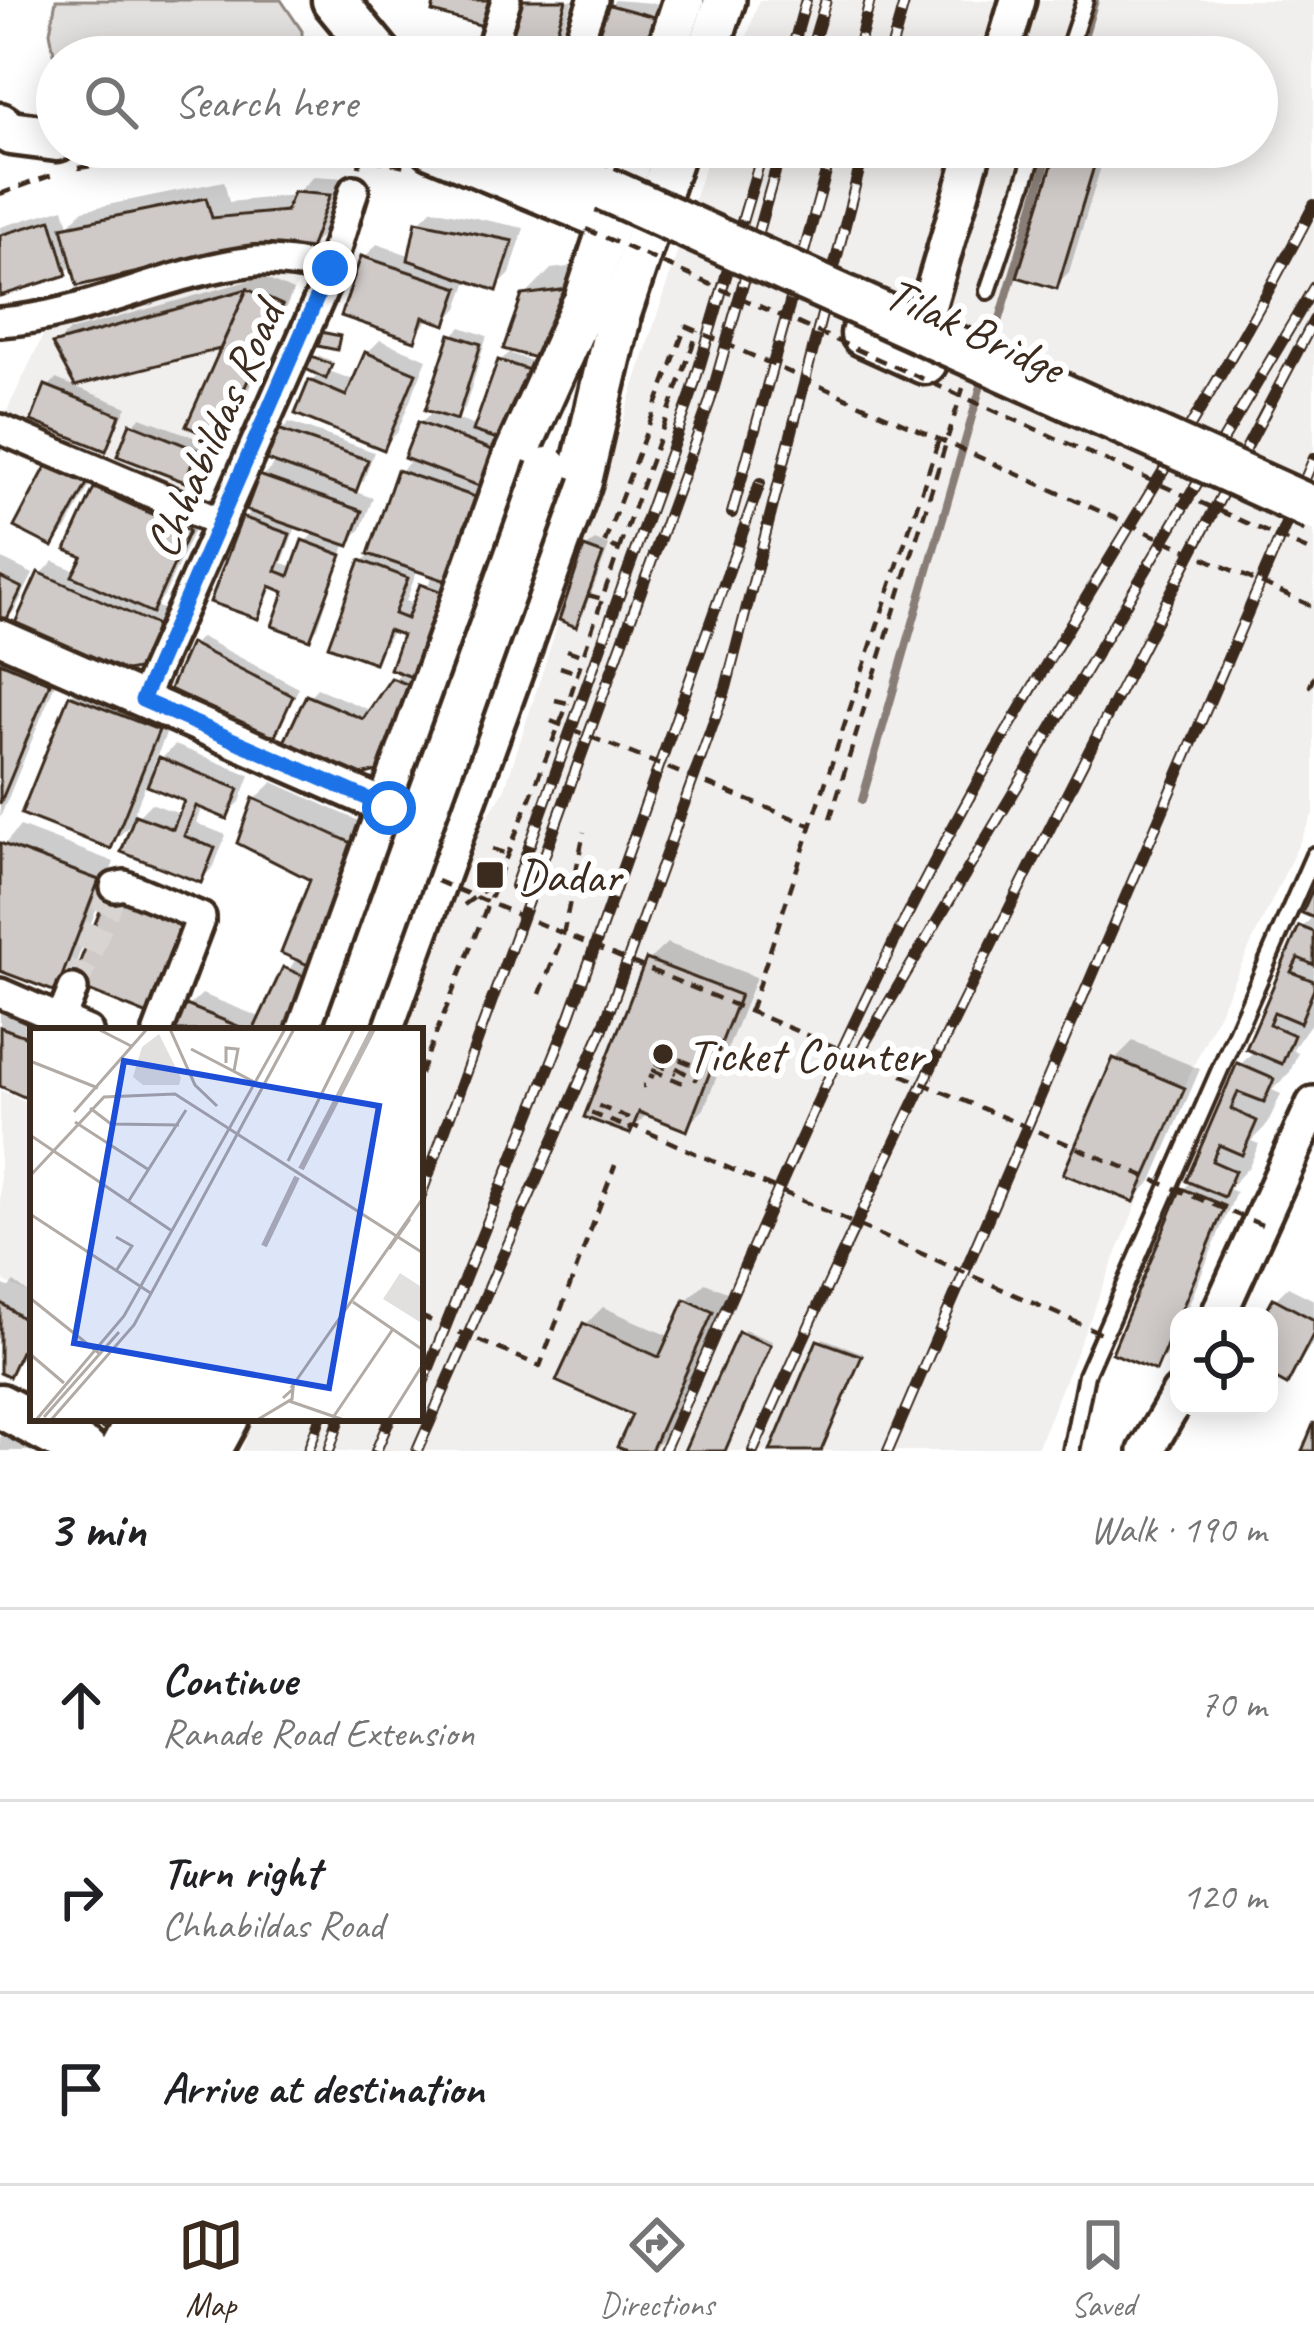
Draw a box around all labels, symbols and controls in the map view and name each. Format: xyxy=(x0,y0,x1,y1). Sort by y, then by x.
search box xyxy=(36,36,1278,168)
icon: search xyxy=(78,69,144,135)
text: Search here xyxy=(174,74,357,131)
route end xyxy=(303,241,357,295)
street label: Tilak Bridge xyxy=(876,263,1076,399)
street label: Chhabildas Road xyxy=(131,286,300,566)
route start xyxy=(362,781,416,835)
place label: Dadar xyxy=(517,846,625,906)
marker: Dadar xyxy=(474,859,506,891)
place label: Ticket Counter xyxy=(687,1025,927,1085)
inset map xyxy=(30,1028,423,1421)
marker: Ticket Counter xyxy=(650,1041,676,1067)
map controls xyxy=(1170,1307,1278,1415)
button: locate xyxy=(1170,1307,1278,1415)
text: 3 min xyxy=(48,1497,146,1561)
text: Walk · 190 m xyxy=(1090,1505,1266,1554)
text: Continue xyxy=(162,1652,296,1709)
icon: ahead xyxy=(48,1672,114,1738)
text: 70 m xyxy=(1200,1680,1266,1729)
text: Ranade Road Extension xyxy=(162,1709,474,1758)
text: Turn right xyxy=(162,1844,320,1901)
icon: right xyxy=(48,1864,114,1930)
text: 120 m xyxy=(1182,1872,1266,1921)
text: Chhabildas Road xyxy=(162,1901,383,1950)
icon: arrive xyxy=(48,2056,114,2122)
text: Arrive at destination xyxy=(162,2060,484,2117)
tab: Map xyxy=(178,2212,244,2326)
tab: Directions xyxy=(600,2212,714,2326)
tab: Saved xyxy=(1070,2212,1136,2326)

